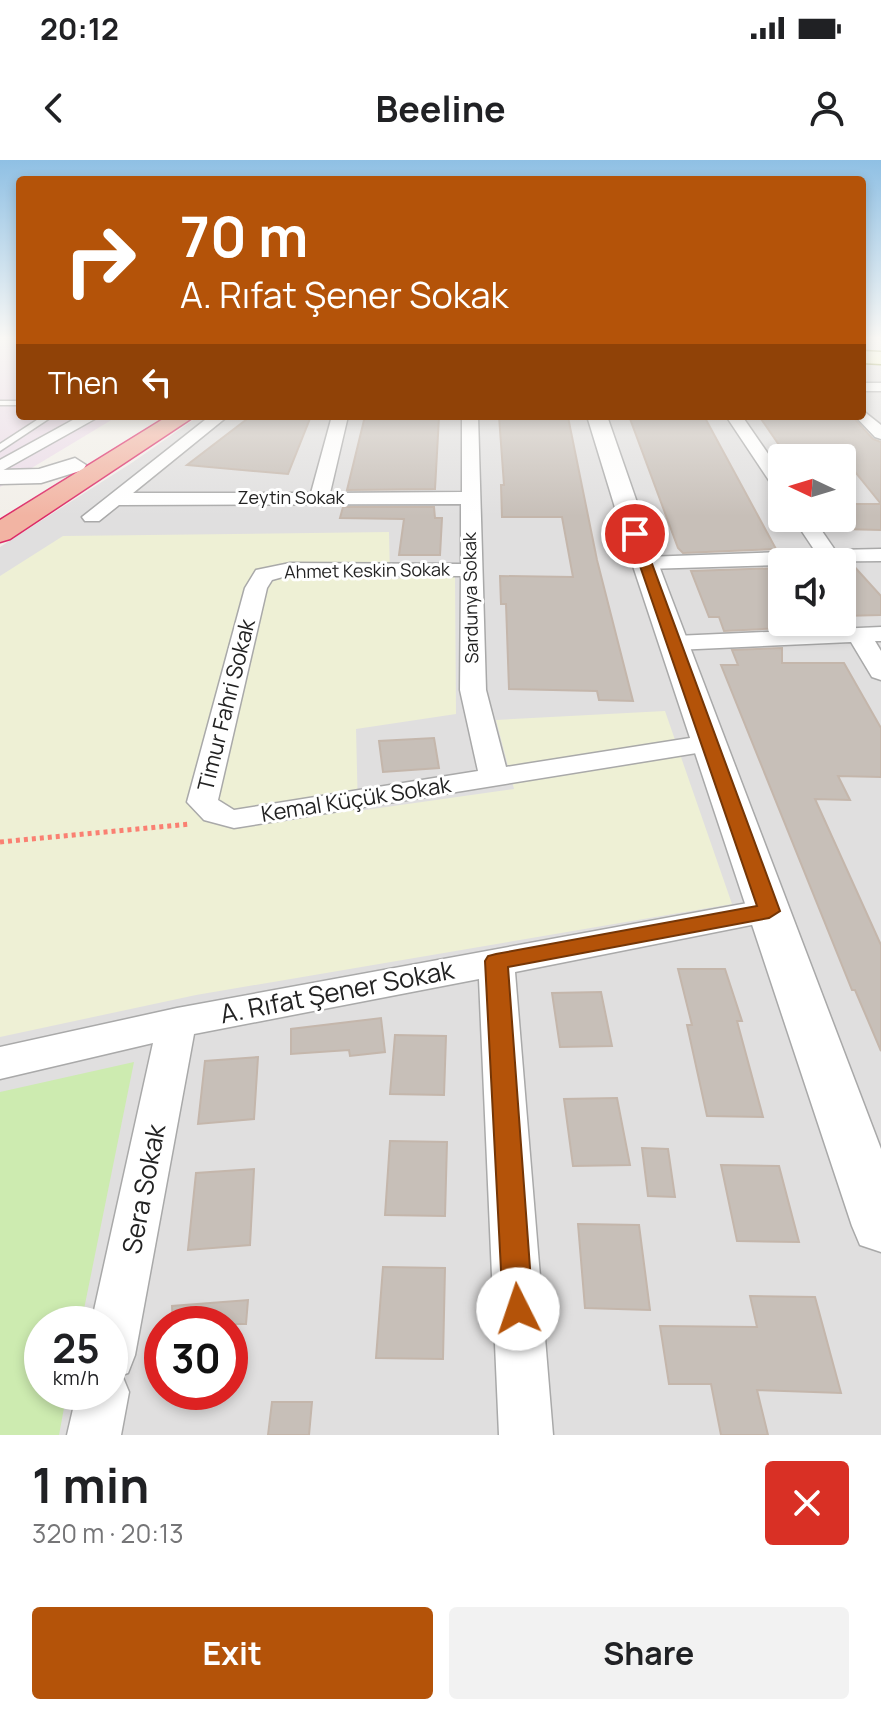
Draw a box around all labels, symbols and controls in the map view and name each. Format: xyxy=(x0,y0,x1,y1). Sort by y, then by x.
text: 20:12 xyxy=(40,8,119,49)
text: Beeline xyxy=(375,84,506,133)
icon: back xyxy=(32,86,76,130)
icon: person xyxy=(805,86,849,130)
text: 70 m xyxy=(180,197,308,274)
icon: right xyxy=(48,208,152,312)
text: A. Rıfat Şener Sokak xyxy=(180,270,508,319)
icon: left xyxy=(135,360,179,404)
text: Then xyxy=(48,362,119,403)
north arrow xyxy=(768,444,856,532)
map controls xyxy=(768,444,856,636)
street label: Zeytin Sokak xyxy=(238,485,346,509)
pin xyxy=(601,500,669,568)
icon: arrive xyxy=(613,512,657,556)
street label: Sardunya Sokak xyxy=(457,531,483,664)
button: sound xyxy=(768,548,856,636)
street label: Ahmet Keskin Sokak xyxy=(284,557,451,583)
street label: Timur Fahri Sokak xyxy=(190,615,262,794)
street label: Kemal Küçük Sokak xyxy=(259,769,454,829)
street label: A. Rıfat Şener Sokak xyxy=(217,951,458,1031)
street label: Sera Sokak xyxy=(113,1120,173,1257)
position arrow xyxy=(476,1267,560,1351)
speed limit sign: 30 xyxy=(144,1306,248,1410)
text: 25 xyxy=(52,1320,100,1375)
text: km/h xyxy=(53,1364,99,1391)
text: 1 min xyxy=(32,1452,149,1517)
button: close xyxy=(765,1461,849,1545)
text: 320 m · 20:13 xyxy=(32,1515,184,1551)
button: Exit xyxy=(32,1607,433,1699)
button: Share xyxy=(449,1607,849,1699)

